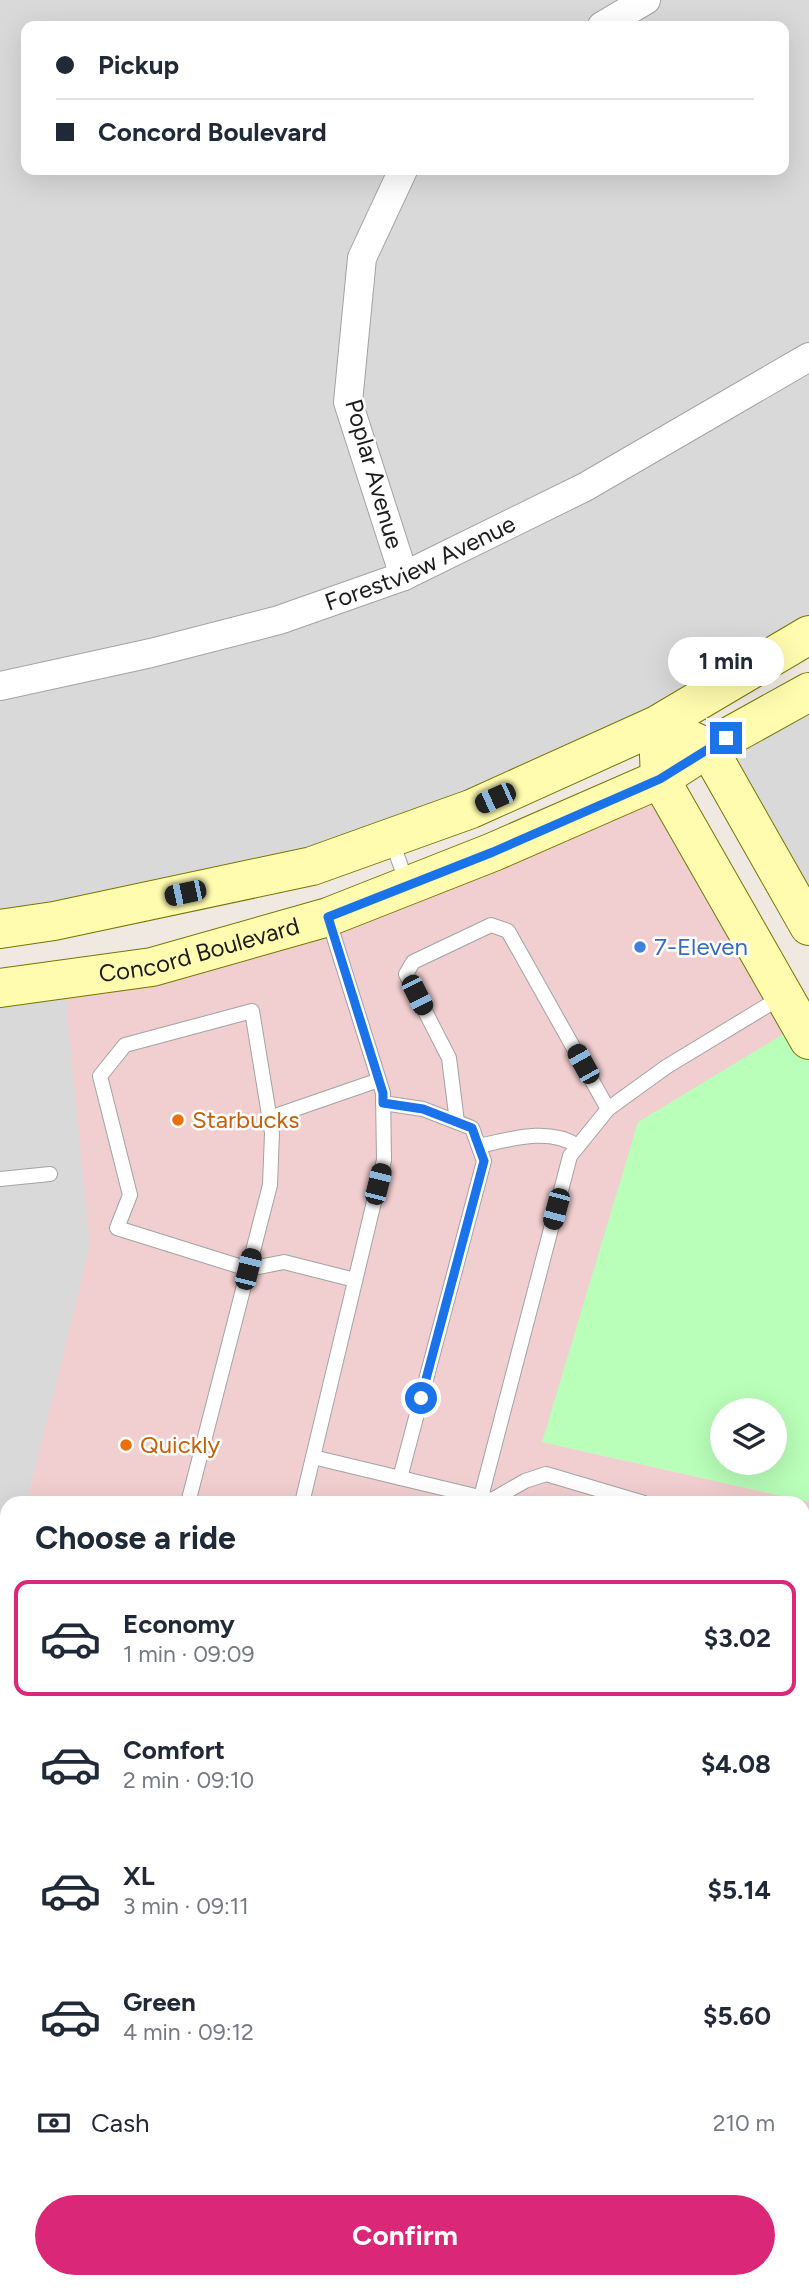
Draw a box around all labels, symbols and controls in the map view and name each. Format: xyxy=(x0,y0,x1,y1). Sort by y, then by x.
text: Pickup xyxy=(98,49,179,81)
text: Concord Boulevard xyxy=(98,116,327,148)
street label: Poplar Avenue xyxy=(339,396,410,552)
street label: Forestview Avenue xyxy=(321,509,520,617)
callout: 1 min xyxy=(668,636,784,686)
text: 1 min xyxy=(699,647,753,675)
route end xyxy=(710,722,742,754)
car xyxy=(472,780,519,816)
car xyxy=(163,878,208,908)
street label: Concord Boulevard xyxy=(97,911,303,988)
place label: 7-Eleven xyxy=(654,932,748,961)
marker: 7-Eleven xyxy=(632,939,648,955)
car xyxy=(399,972,436,1018)
car xyxy=(564,1041,603,1087)
place label: Starbucks xyxy=(192,1105,299,1134)
marker: Starbucks xyxy=(170,1112,186,1128)
car xyxy=(363,1161,394,1207)
car xyxy=(541,1186,572,1232)
car xyxy=(233,1246,264,1292)
route start xyxy=(405,1382,437,1414)
map controls xyxy=(710,1398,787,1475)
button: layers xyxy=(710,1398,787,1475)
place label: Quickly xyxy=(140,1430,221,1459)
marker: Quickly xyxy=(118,1437,134,1453)
text: Choose a ride xyxy=(35,1519,236,1557)
icon: car xyxy=(39,1607,102,1670)
text: Economy xyxy=(123,1608,235,1640)
text: $3.02 xyxy=(704,1622,771,1654)
text: 1 min · 09:09 xyxy=(123,1640,254,1668)
icon: car xyxy=(39,1733,102,1796)
text: Comfort xyxy=(123,1734,225,1766)
text: $4.08 xyxy=(701,1748,771,1780)
text: 2 min · 09:10 xyxy=(123,1766,254,1794)
icon: car xyxy=(39,1859,102,1922)
text: XL xyxy=(123,1860,155,1892)
text: $5.14 xyxy=(708,1874,771,1906)
text: 3 min · 09:11 xyxy=(123,1892,249,1920)
icon: car xyxy=(39,1985,102,2048)
text: Green xyxy=(123,1986,196,2018)
text: $5.60 xyxy=(703,2000,771,2032)
text: 4 min · 09:12 xyxy=(123,2018,254,2046)
icon: cash xyxy=(35,2104,73,2142)
text: Cash xyxy=(91,2107,150,2139)
text: 210 m xyxy=(713,2109,775,2137)
button: Confirm xyxy=(35,2195,775,2275)

